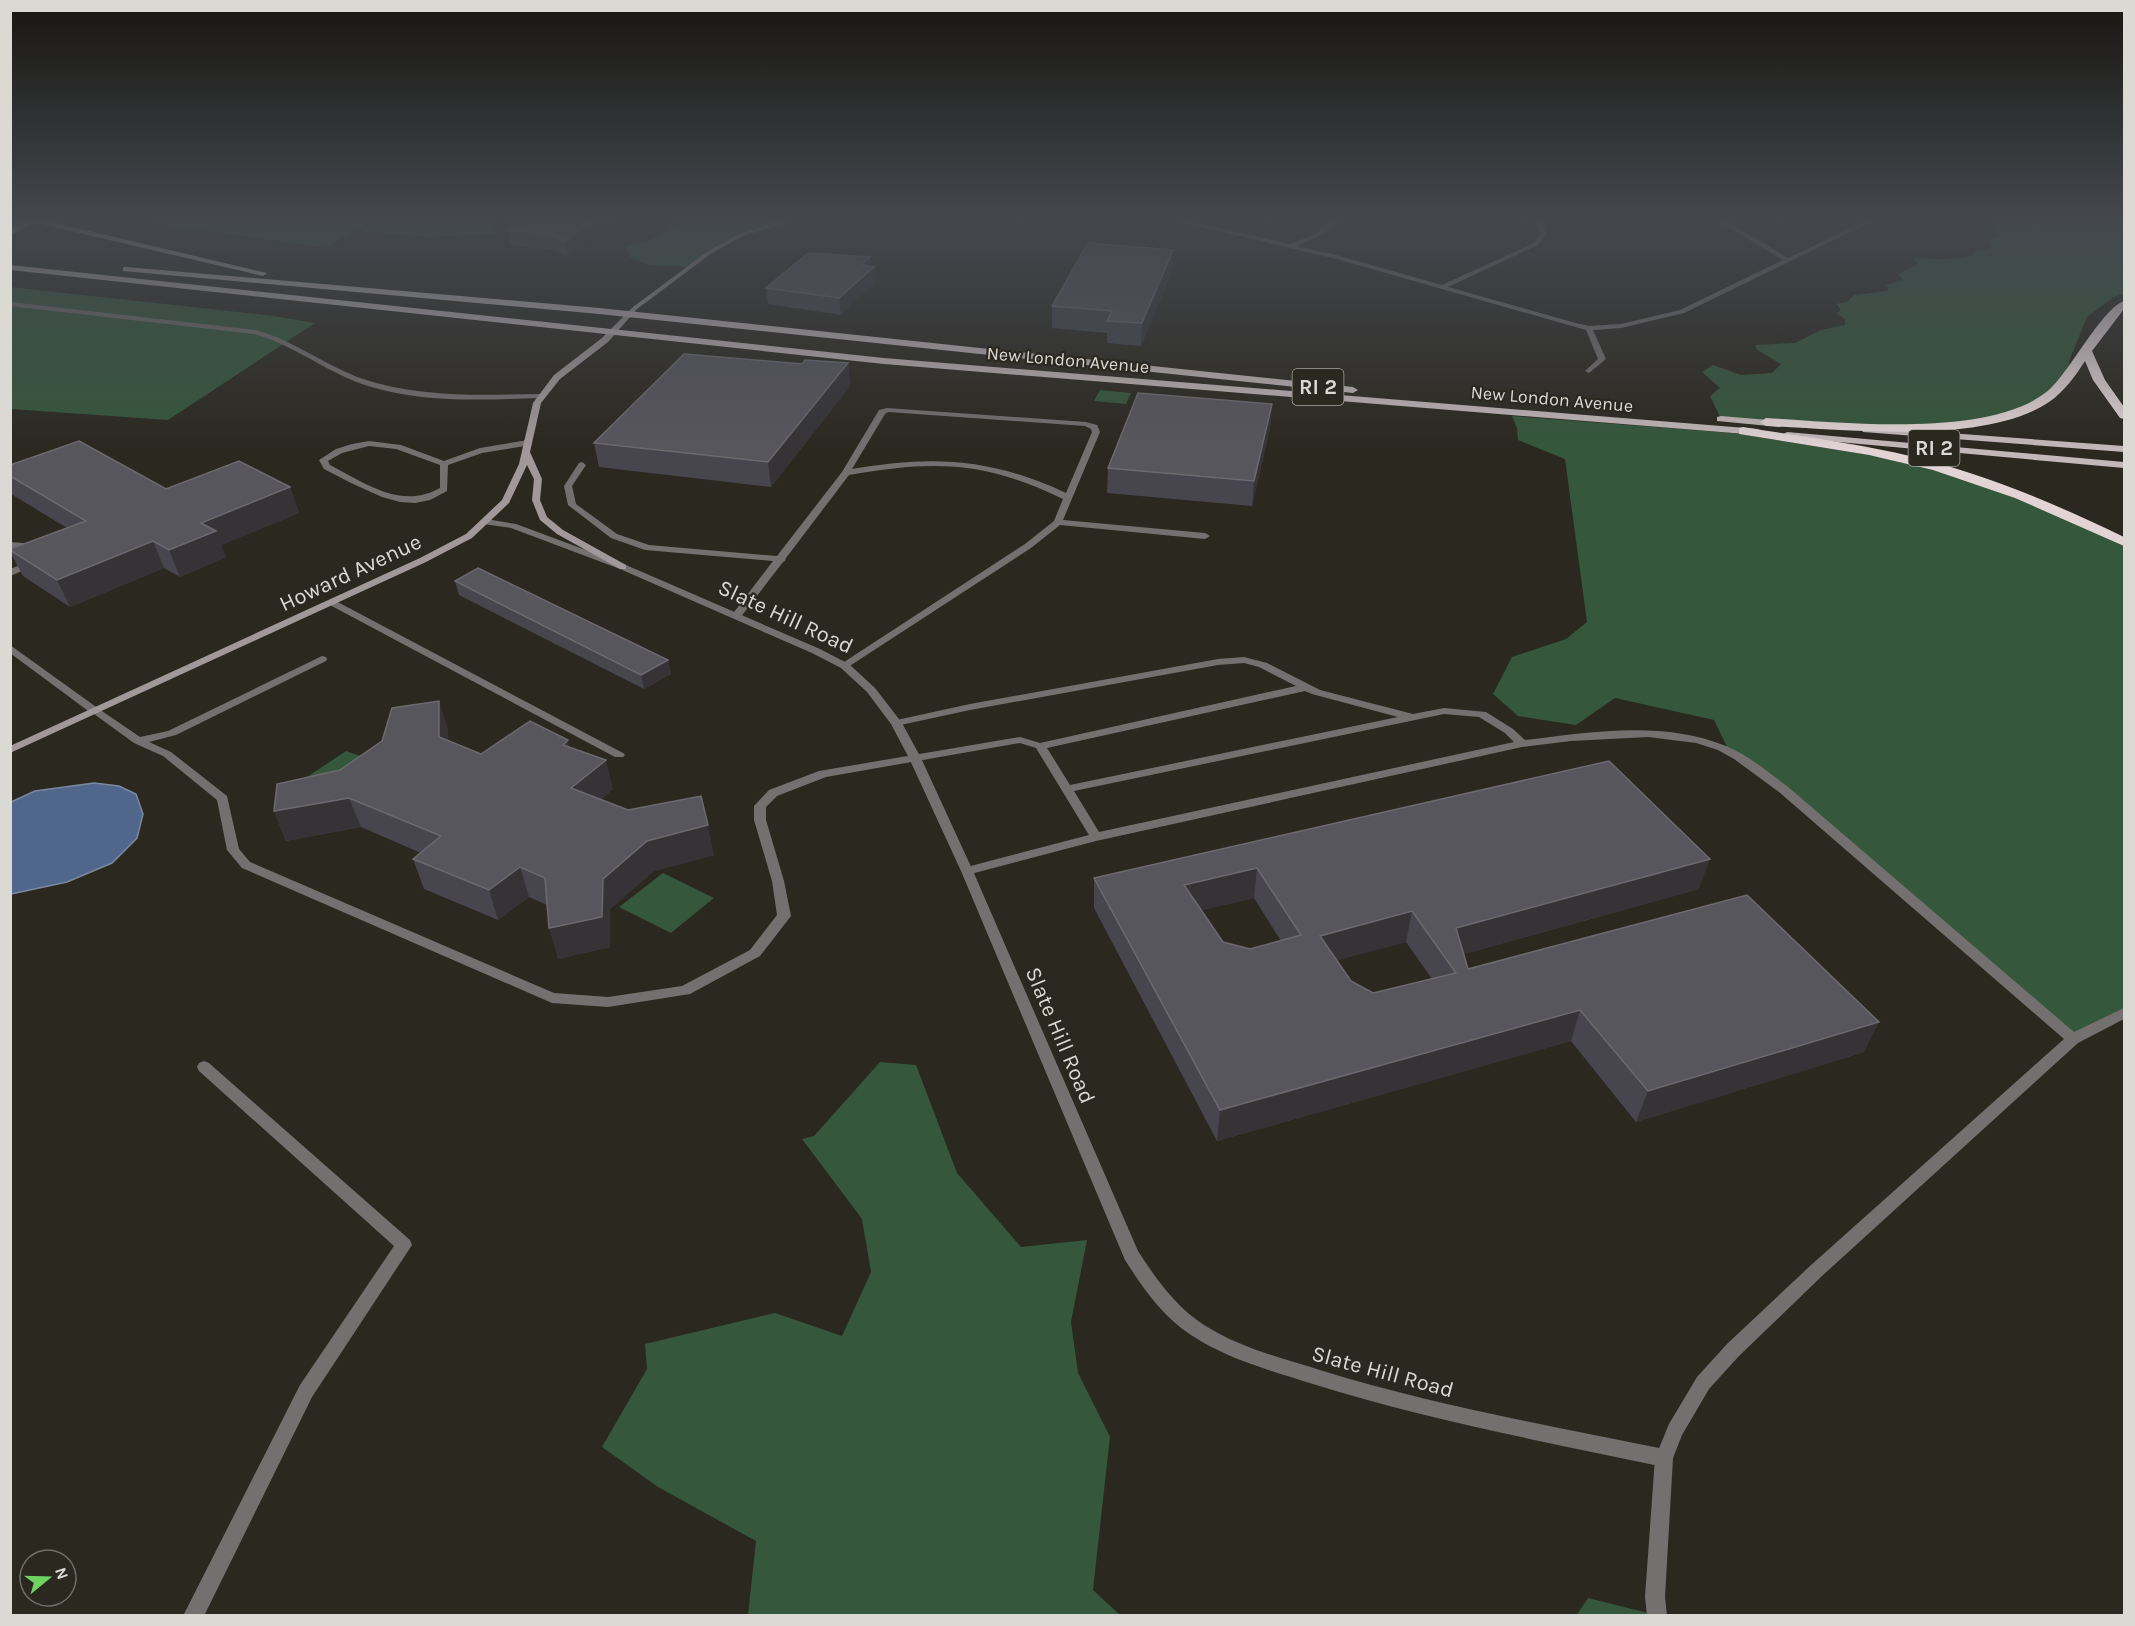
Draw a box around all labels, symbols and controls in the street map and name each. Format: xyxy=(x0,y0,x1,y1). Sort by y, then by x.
street label: New London Avenue xyxy=(986,342,1150,378)
road number: RI 2 xyxy=(1292,369,1344,405)
street label: New London Avenue xyxy=(1470,381,1634,417)
road number: RI 2 xyxy=(1908,430,1960,466)
street label: Howard Avenue xyxy=(275,529,425,617)
street label: Slate Hill Road xyxy=(714,574,857,660)
street label: Slate Hill Road xyxy=(1020,963,1101,1108)
street label: Slate Hill Road xyxy=(1309,1341,1457,1403)
north arrow xyxy=(18,1548,78,1608)
text: N xyxy=(51,1565,73,1582)

